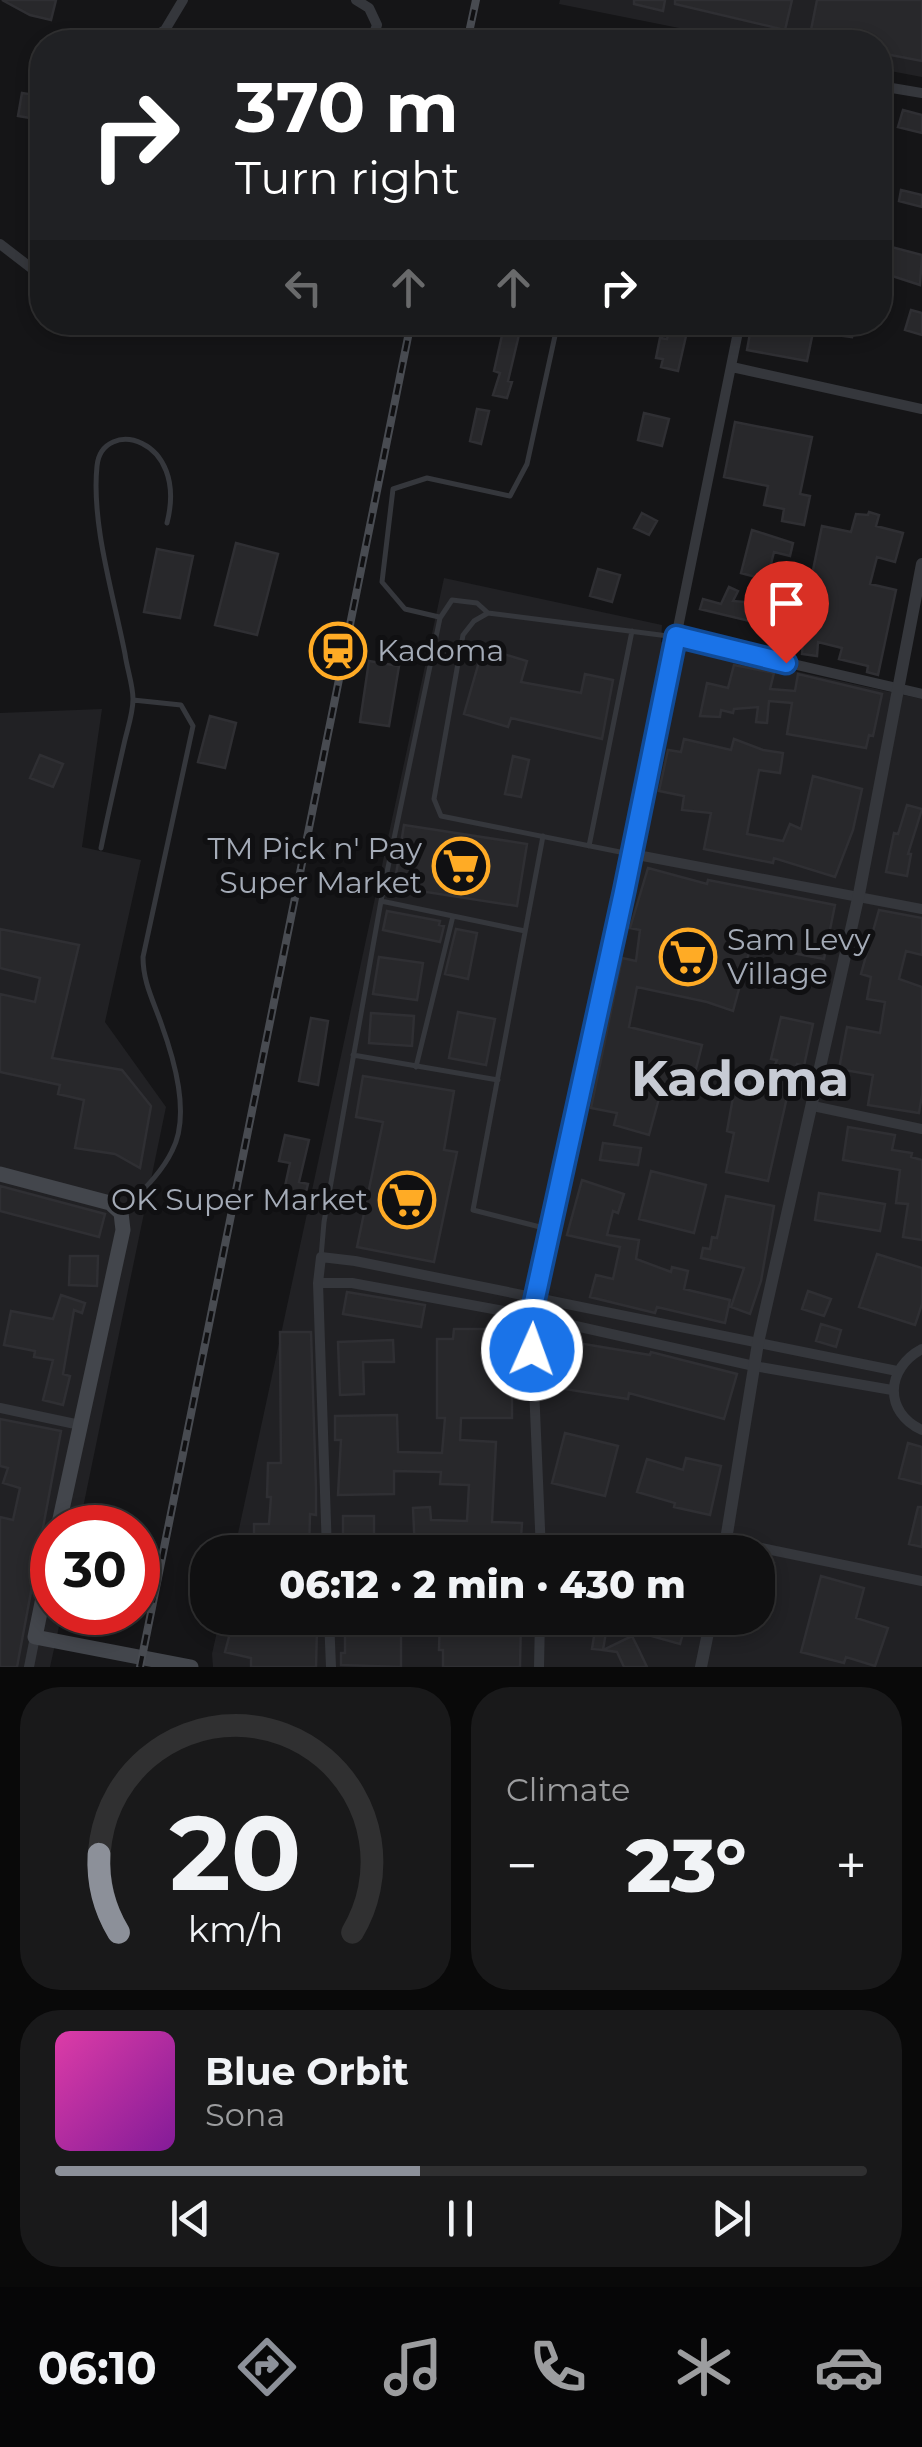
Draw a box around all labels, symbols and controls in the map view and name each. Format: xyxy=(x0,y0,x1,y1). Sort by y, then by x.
text: 370 m xyxy=(235,64,459,150)
icon: right xyxy=(70,70,200,200)
text: Turn right xyxy=(235,150,460,205)
icon: left xyxy=(276,260,331,315)
icon: ahead xyxy=(381,260,436,315)
icon: ahead xyxy=(486,260,541,315)
icon: right xyxy=(591,260,646,315)
pin xyxy=(744,561,829,664)
icon: arrive xyxy=(759,576,814,631)
station icon: Kadoma xyxy=(308,621,368,681)
place label: Kadoma xyxy=(377,632,504,669)
place label: TM Pick n' Pay Super Market xyxy=(208,830,423,901)
supermarket icon: TM Pick n' Pay Super Market xyxy=(431,836,491,896)
place label: Sam Levy Village xyxy=(727,921,871,992)
supermarket icon: Sam Levy Village xyxy=(658,927,718,987)
district label: Kadoma xyxy=(631,1048,849,1109)
supermarket icon: OK Super Market xyxy=(377,1170,437,1230)
place label: OK Super Market xyxy=(111,1181,368,1218)
position arrow xyxy=(480,1298,584,1402)
speed limit sign: 30 xyxy=(30,1505,160,1635)
text: 06:12 · 2 min · 430 m xyxy=(279,1561,686,1608)
text: Climate xyxy=(506,1770,630,1809)
text: 20 xyxy=(170,1789,301,1916)
text: 23° xyxy=(626,1819,747,1911)
text: − xyxy=(506,1832,538,1899)
text: + xyxy=(835,1832,867,1899)
text: km/h xyxy=(188,1907,283,1951)
text: Blue Orbit xyxy=(205,2048,409,2095)
text: Sona xyxy=(205,2095,285,2134)
icon: previous xyxy=(163,2191,218,2246)
icon: pause xyxy=(433,2191,488,2246)
icon: next xyxy=(704,2191,759,2246)
icon: directions xyxy=(232,2332,302,2402)
icon: music xyxy=(378,2332,448,2402)
icon: phone xyxy=(523,2332,593,2402)
icon: climate xyxy=(669,2332,739,2402)
icon: car xyxy=(814,2332,884,2402)
text: 06:10 xyxy=(38,2340,157,2395)

